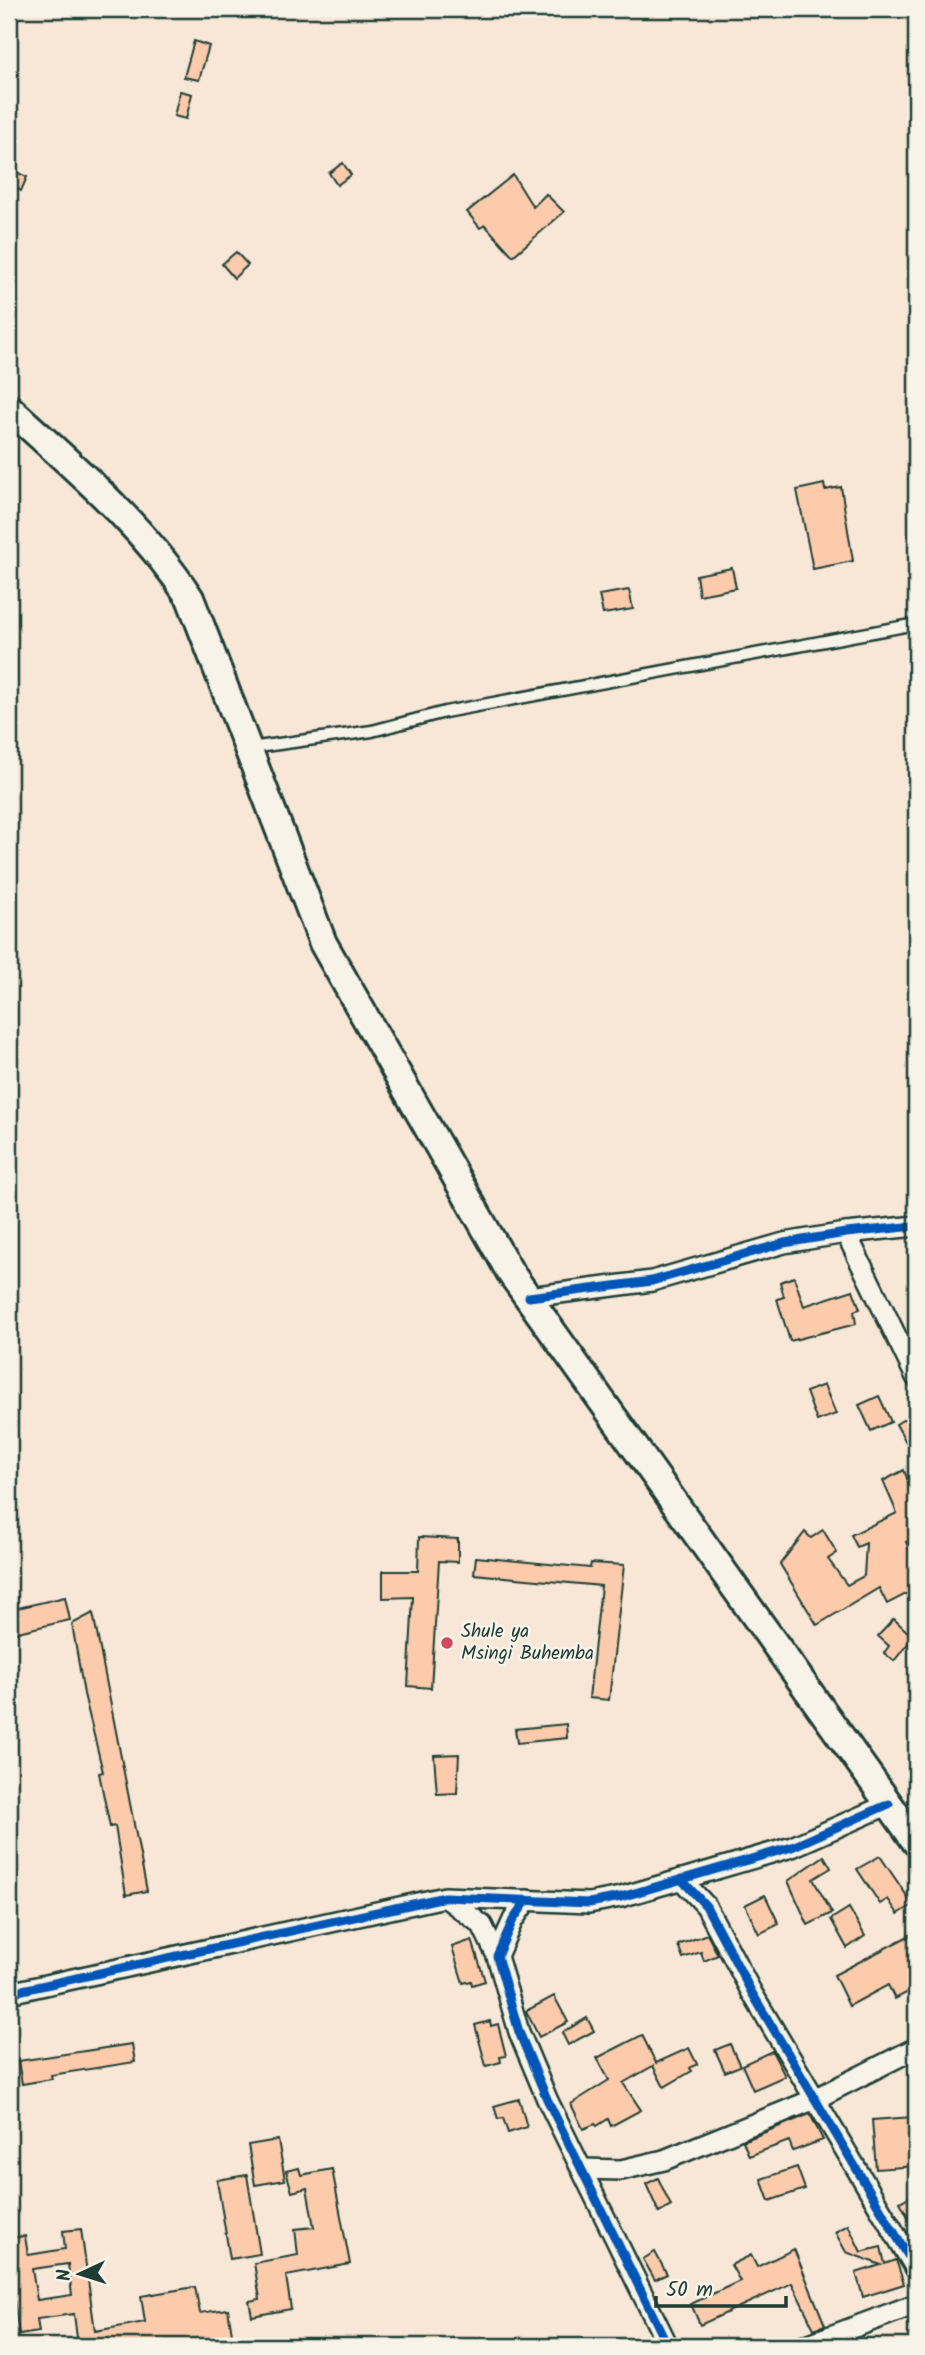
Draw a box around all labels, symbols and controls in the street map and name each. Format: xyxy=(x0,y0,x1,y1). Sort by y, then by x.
place label: Shule ya Msingi Buhemba xyxy=(461,1617,594,1669)
marker: Shule ya Msingi Buhemba xyxy=(439,1635,455,1651)
north arrow xyxy=(46,2240,116,2310)
scale bar xyxy=(656,2264,785,2308)
text: N xyxy=(50,2268,80,2282)
text: 50 m xyxy=(666,2274,713,2307)

